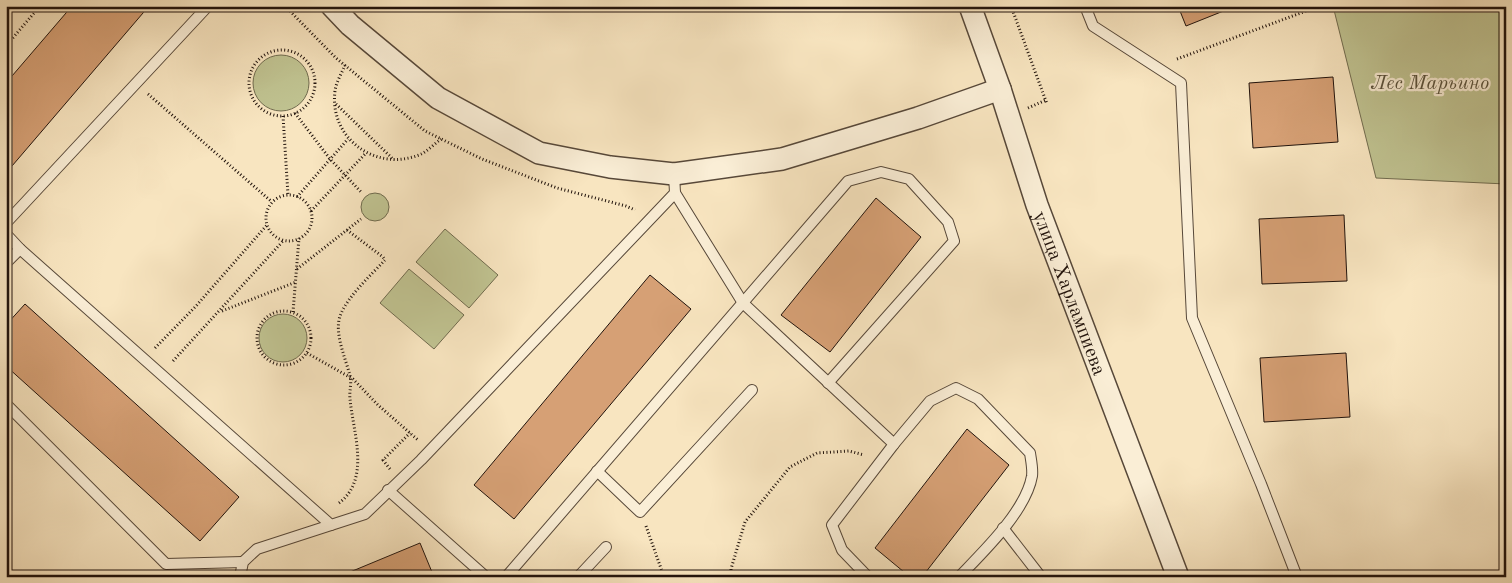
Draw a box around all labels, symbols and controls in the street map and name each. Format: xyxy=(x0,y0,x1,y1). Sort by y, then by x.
park label: Лес Марьино xyxy=(1371,74,1489,94)
street label: улица Харлампиева xyxy=(1028,209,1109,379)

